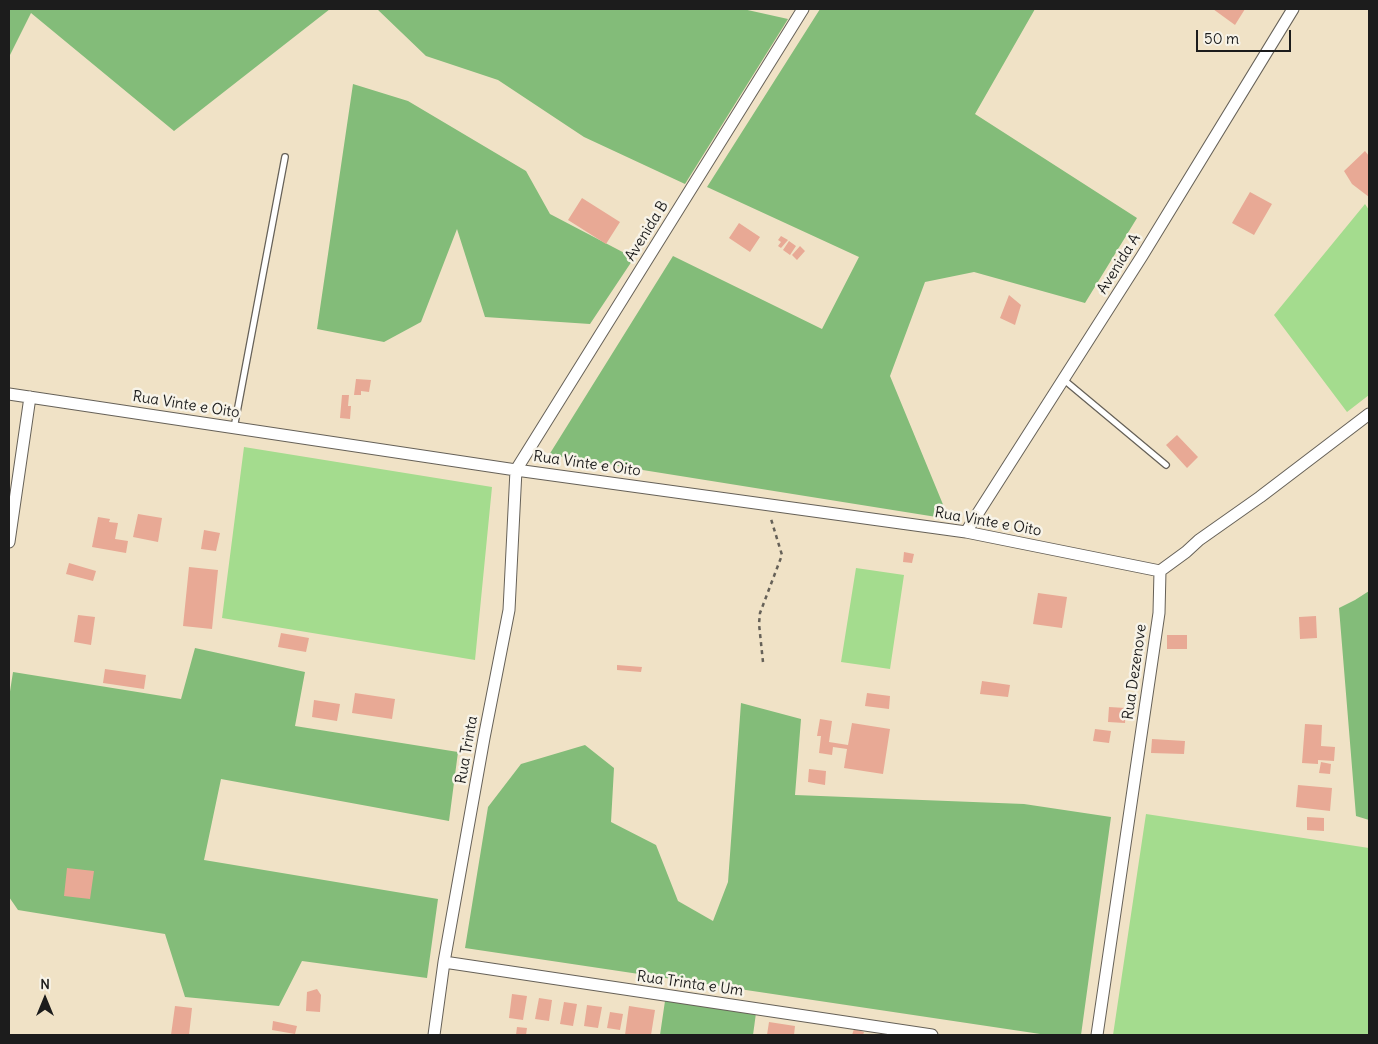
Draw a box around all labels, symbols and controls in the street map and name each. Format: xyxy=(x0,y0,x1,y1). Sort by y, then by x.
scale bar xyxy=(1198,20,1293,52)
text: 50 m xyxy=(1204,29,1239,48)
street label: Avenida B xyxy=(621,198,673,264)
street label: Avenida A xyxy=(1093,231,1145,297)
street label: Rua Vinte e Oito xyxy=(131,388,241,422)
street label: Rua Vinte e Oito xyxy=(532,448,642,480)
street label: Rua Vinte e Oito xyxy=(933,504,1043,540)
street label: Rua Dezenove xyxy=(1119,623,1151,721)
street label: Rua Trinta xyxy=(452,715,482,785)
street label: Rua Trinta e Um xyxy=(636,968,744,1000)
north arrow xyxy=(20,974,70,1024)
text: N xyxy=(40,975,50,993)

